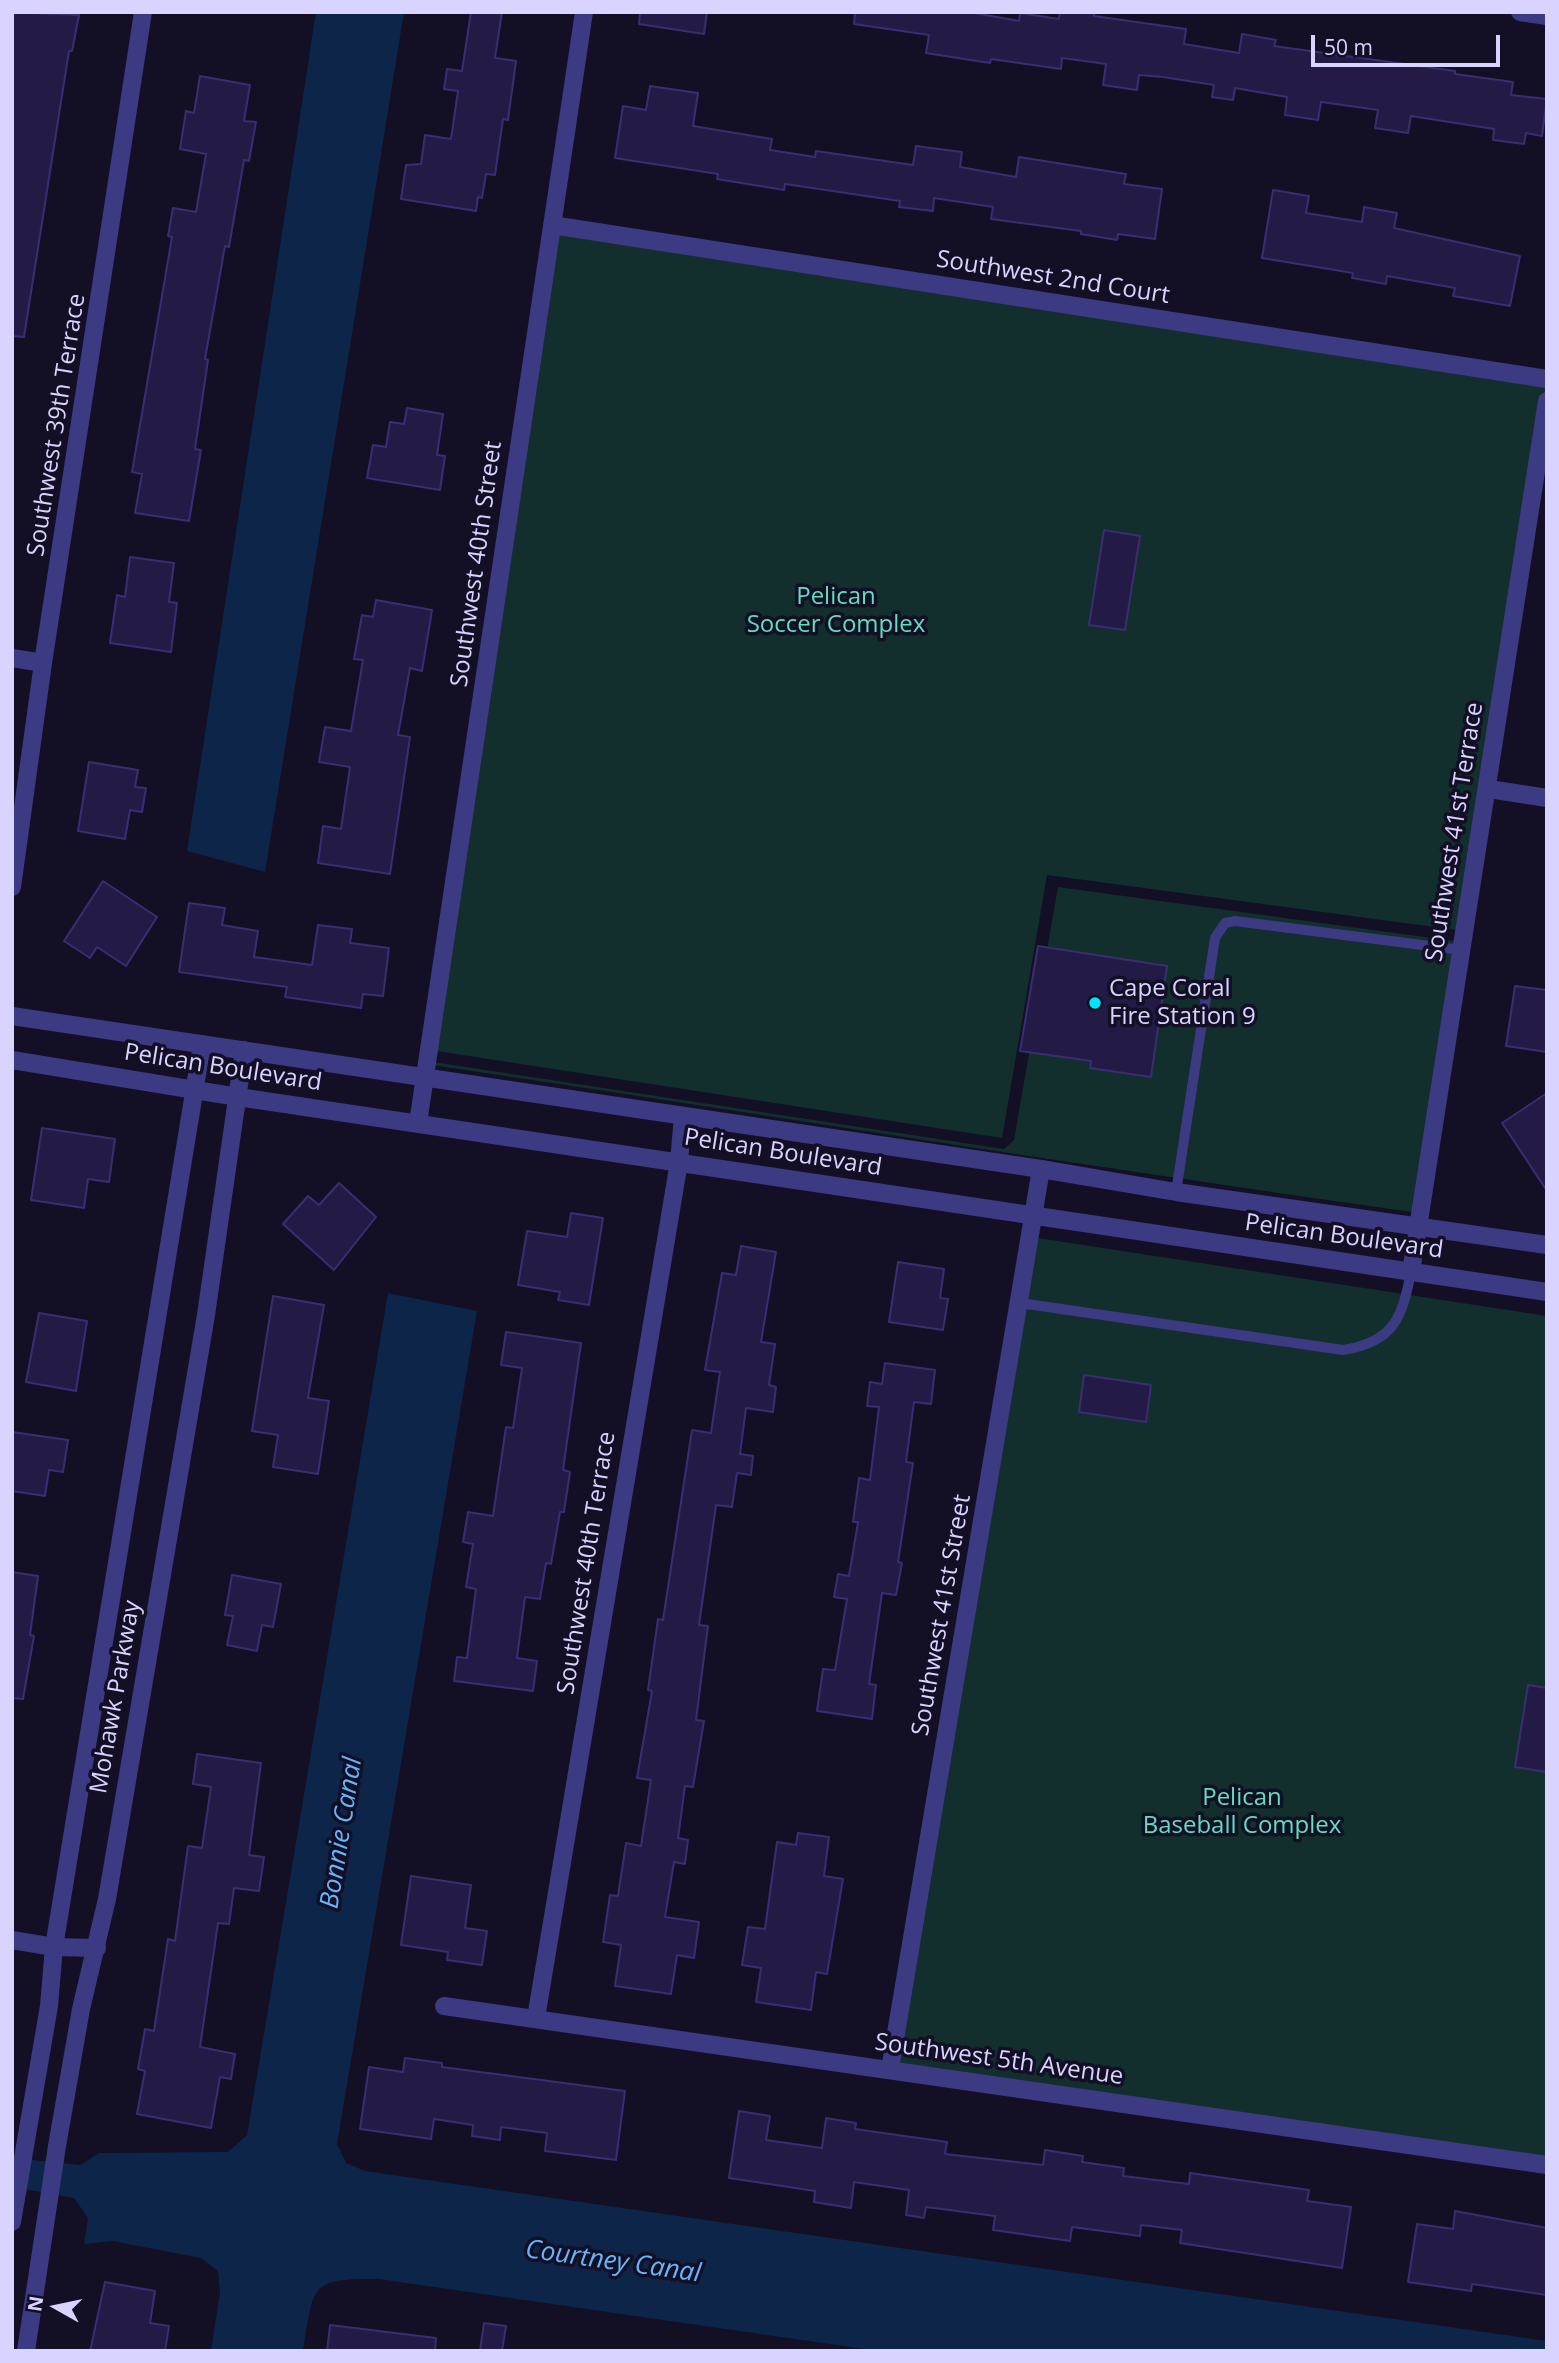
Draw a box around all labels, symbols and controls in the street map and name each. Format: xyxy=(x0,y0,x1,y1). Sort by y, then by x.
scale bar xyxy=(1314,21,1503,65)
text: 50 m xyxy=(1324,33,1373,61)
street label: Southwest 2nd Court xyxy=(934,245,1172,311)
street label: Southwest 39th Terrace xyxy=(22,292,92,558)
street label: Southwest 40th Street xyxy=(445,439,509,689)
park label: Pelican Soccer Complex xyxy=(747,583,925,639)
street label: Southwest 41st Terrace xyxy=(1420,700,1490,964)
place label: Cape Coral Fire Station 9 xyxy=(1109,975,1256,1031)
marker: Cape Coral Fire Station 9 xyxy=(1087,995,1103,1011)
street label: Pelican Boulevard xyxy=(122,1038,324,1098)
street label: Pelican Boulevard xyxy=(682,1123,884,1183)
street label: Pelican Boulevard xyxy=(1243,1209,1445,1265)
street label: Southwest 40th Terrace xyxy=(552,1430,622,1696)
street label: Southwest 41st Street xyxy=(907,1492,977,1738)
street label: Mohawk Parkway xyxy=(85,1598,147,1796)
water label: Bonnie Canal xyxy=(315,1755,369,1911)
park label: Pelican Baseball Complex xyxy=(1143,1784,1341,1840)
street label: Southwest 5th Avenue xyxy=(873,2028,1125,2092)
water label: Courtney Canal xyxy=(523,2234,703,2290)
north arrow xyxy=(21,2272,91,2342)
text: N xyxy=(21,2294,49,2313)

